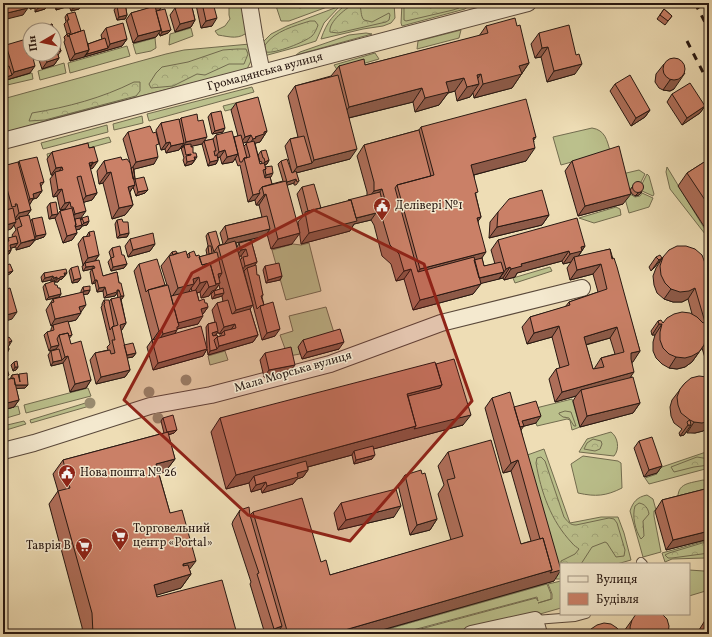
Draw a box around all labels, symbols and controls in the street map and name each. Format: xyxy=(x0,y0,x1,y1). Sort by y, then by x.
north arrow xyxy=(22,22,62,62)
text: Пн xyxy=(25,34,42,52)
street label: Громадянська вулиця xyxy=(205,49,325,95)
public building icon: Делівері №1 xyxy=(372,196,392,221)
place label: Делівері №1 xyxy=(395,198,463,214)
street label: Мала Морська вулиця xyxy=(232,348,354,396)
public building icon: Нова пошта № 26 xyxy=(57,463,77,488)
place label: Нова пошта № 26 xyxy=(80,465,176,481)
place label: Торговельний центр «Portal» xyxy=(133,521,213,551)
supermarket icon: Торговельний центр «Portal» xyxy=(110,526,130,551)
supermarket icon: Таврія В xyxy=(74,536,94,561)
place label: Таврія В xyxy=(26,538,71,554)
legend xyxy=(560,563,690,615)
text: Вулиця xyxy=(596,572,637,588)
text: Будівля xyxy=(596,592,639,608)

